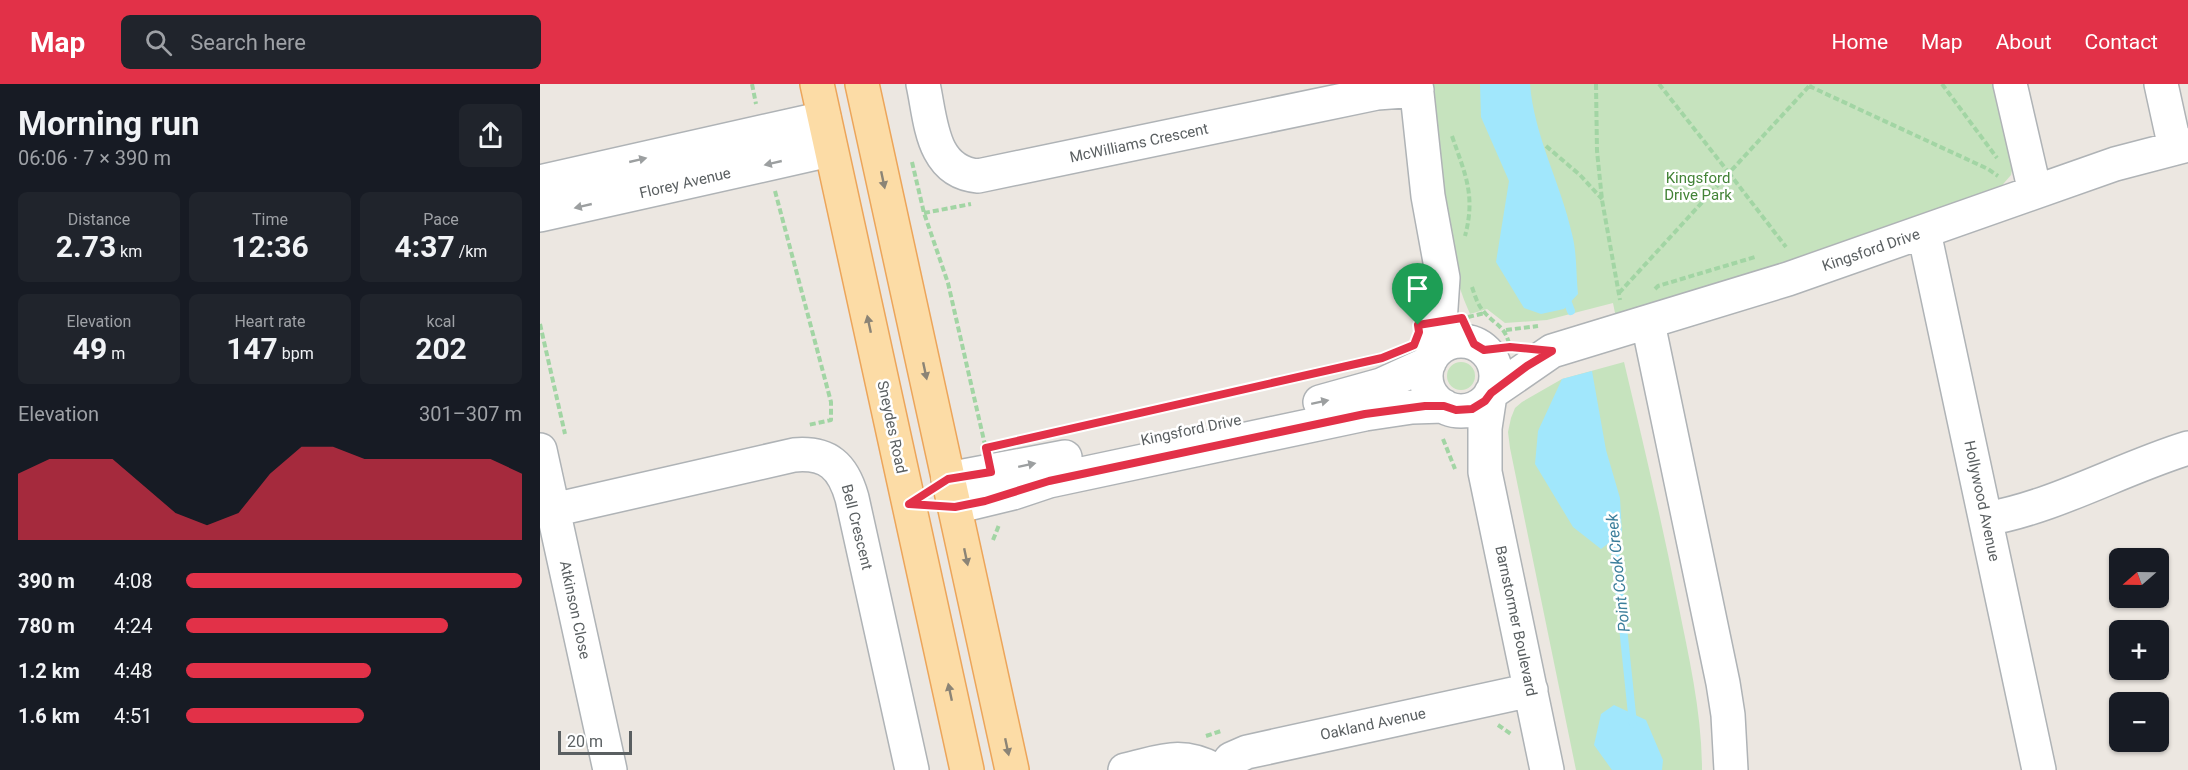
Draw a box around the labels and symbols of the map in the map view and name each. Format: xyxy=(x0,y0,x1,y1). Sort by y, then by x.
street label: McWilliams Crescent xyxy=(1068,120,1210,166)
one-way arrow xyxy=(629,155,647,165)
one-way arrow xyxy=(764,158,783,168)
street label: Florey Avenue xyxy=(638,164,732,202)
park label: Kingsford Drive Park xyxy=(1664,169,1732,204)
one-way arrow xyxy=(879,171,888,190)
one-way arrow xyxy=(574,201,592,211)
street label: Kingsford Drive xyxy=(1820,225,1922,275)
pin xyxy=(1392,263,1443,325)
one-way arrow xyxy=(864,314,873,333)
one-way arrow xyxy=(920,361,930,380)
street label: Sneydes Road xyxy=(873,379,911,475)
one-way arrow xyxy=(1311,396,1329,406)
street label: Kingsford Drive xyxy=(1139,411,1243,449)
street label: Hollywood Avenue xyxy=(1960,439,2004,563)
one-way arrow xyxy=(1017,460,1036,469)
street label: Bell Crescent xyxy=(838,482,876,572)
water label: Point Cook Creek xyxy=(1602,512,1634,633)
street label: Barnstormer Boulevard xyxy=(1491,544,1541,698)
one-way arrow xyxy=(961,548,971,566)
north arrow xyxy=(2109,548,2169,608)
street label: Atkinson Close xyxy=(556,559,594,661)
one-way arrow xyxy=(944,683,954,702)
street label: Oakland Avenue xyxy=(1319,704,1427,744)
scale bar xyxy=(558,728,632,756)
one-way arrow xyxy=(1003,738,1012,757)

